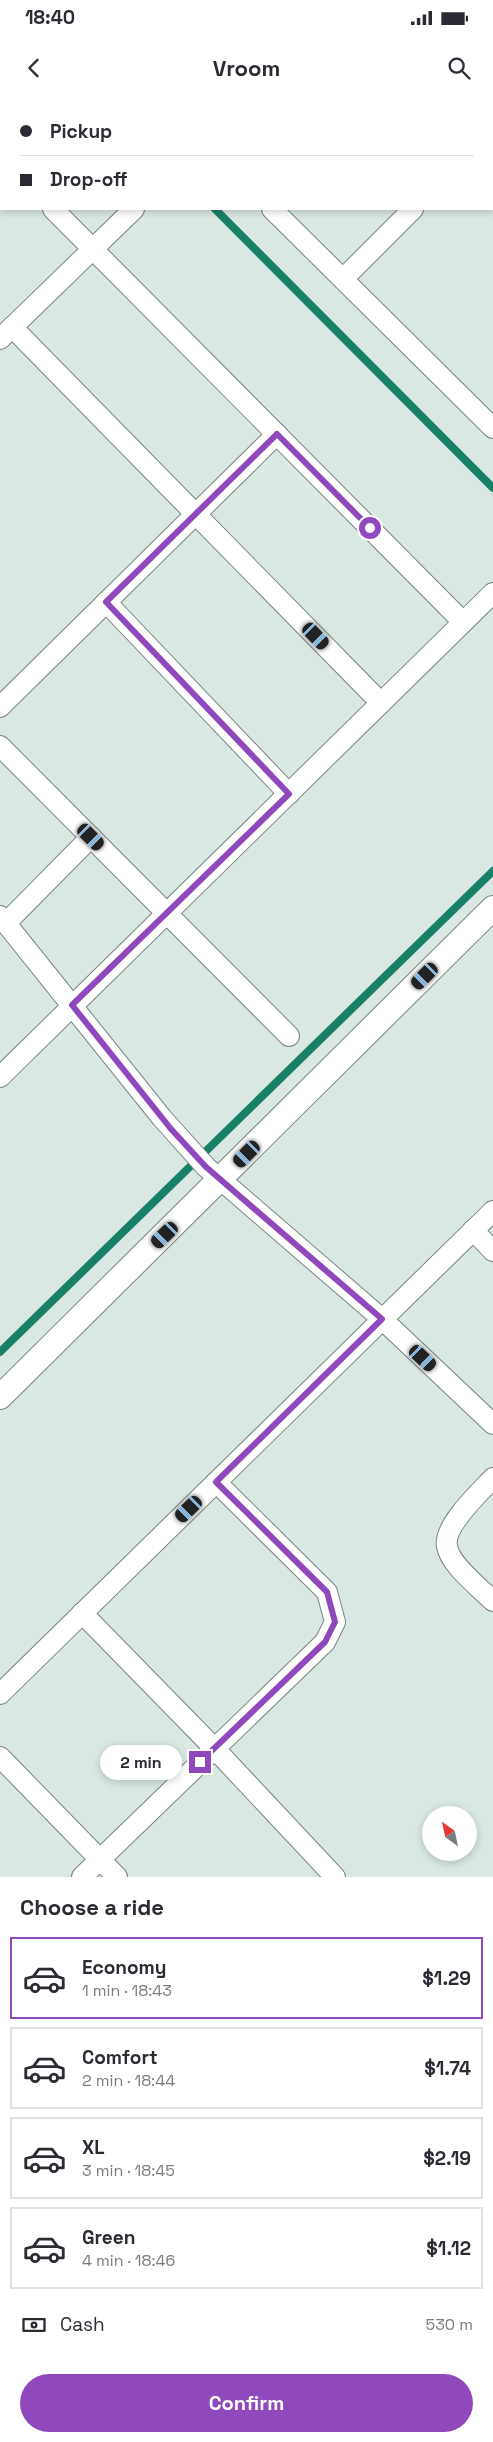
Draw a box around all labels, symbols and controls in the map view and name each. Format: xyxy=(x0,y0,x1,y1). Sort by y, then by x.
text: 18:40 xyxy=(25,5,75,30)
icon: back xyxy=(20,54,48,82)
text: Vroom xyxy=(213,54,280,82)
icon: search xyxy=(445,54,473,82)
text: Pickup xyxy=(50,119,112,144)
text: Drop-off xyxy=(50,167,128,192)
route start xyxy=(359,517,381,539)
car xyxy=(300,620,331,652)
car xyxy=(75,821,106,853)
car xyxy=(409,960,440,992)
car xyxy=(231,1138,262,1170)
car xyxy=(148,1219,181,1251)
car xyxy=(406,1342,439,1374)
car xyxy=(172,1493,205,1525)
callout: 2 min xyxy=(100,1744,182,1780)
route end xyxy=(189,1751,211,1773)
text: 2 min xyxy=(120,1752,162,1773)
north arrow xyxy=(422,1806,478,1861)
map controls xyxy=(422,1806,477,1861)
text: Choose a ride xyxy=(20,1893,164,1921)
text: Economy xyxy=(82,1955,166,1980)
icon: car xyxy=(22,1956,67,2001)
text: $1.29 xyxy=(422,1966,471,1991)
text: 1 min · 18:43 xyxy=(82,1980,172,2001)
text: Comfort xyxy=(82,2045,158,2070)
icon: car xyxy=(22,2046,67,2091)
text: $1.74 xyxy=(424,2056,471,2081)
text: 2 min · 18:44 xyxy=(82,2070,175,2091)
text: XL xyxy=(82,2135,105,2160)
icon: car xyxy=(22,2136,67,2181)
text: $2.19 xyxy=(423,2146,471,2171)
text: 3 min · 18:45 xyxy=(82,2160,175,2181)
text: Green xyxy=(82,2225,135,2250)
icon: car xyxy=(22,2226,67,2271)
text: $1.12 xyxy=(426,2236,471,2261)
text: 4 min · 18:46 xyxy=(82,2250,175,2271)
icon: cash xyxy=(20,2311,48,2339)
text: Cash xyxy=(60,2312,105,2337)
text: 530 m xyxy=(426,2314,473,2335)
button: Confirm xyxy=(20,2374,473,2432)

